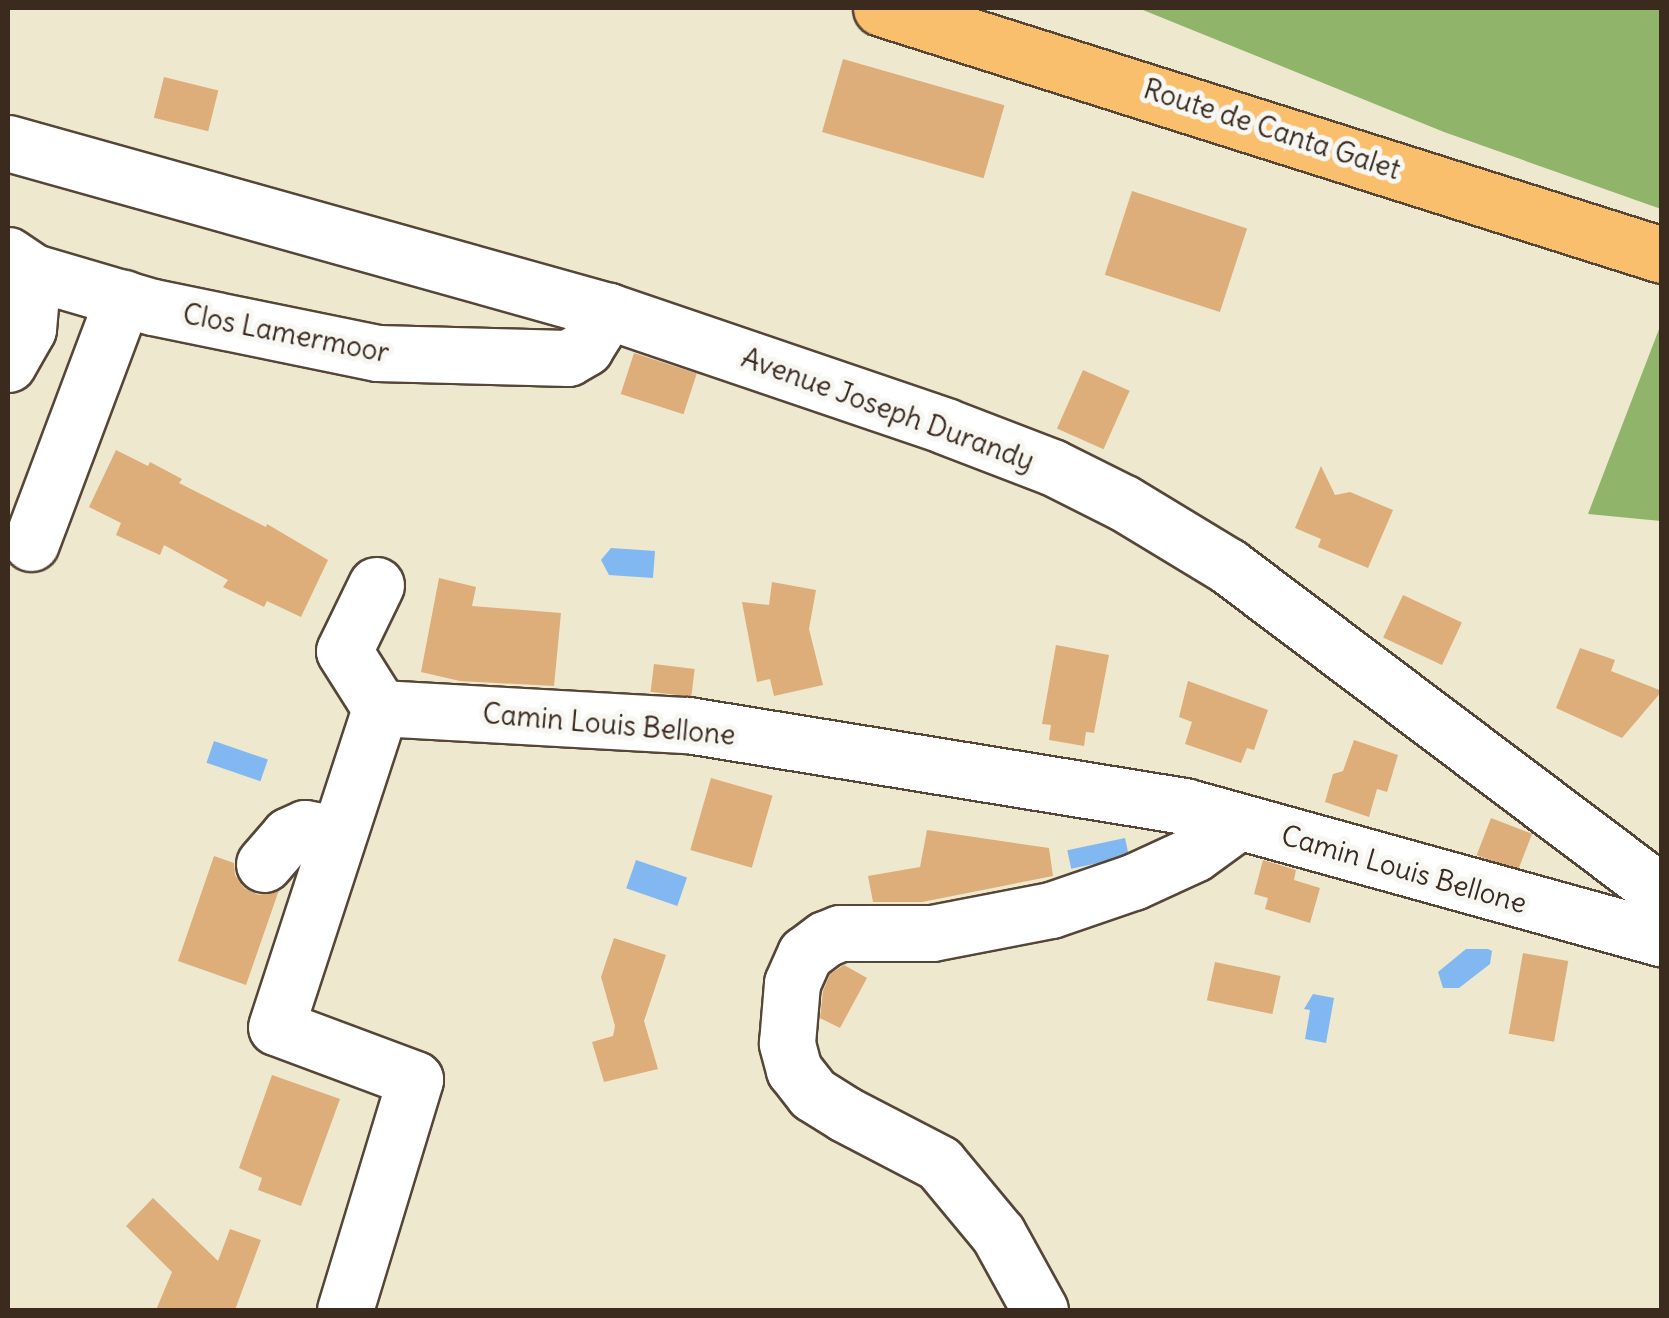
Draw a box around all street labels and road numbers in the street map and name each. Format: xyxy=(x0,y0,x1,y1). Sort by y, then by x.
street label: Route de Canta Galet xyxy=(1139,72,1405,186)
street label: Clos Lamermoor xyxy=(180,297,392,369)
street label: Avenue Joseph Durandy xyxy=(737,340,1039,478)
street label: Camin Louis Bellone xyxy=(481,696,737,752)
street label: Camin Louis Bellone xyxy=(1277,818,1531,920)

